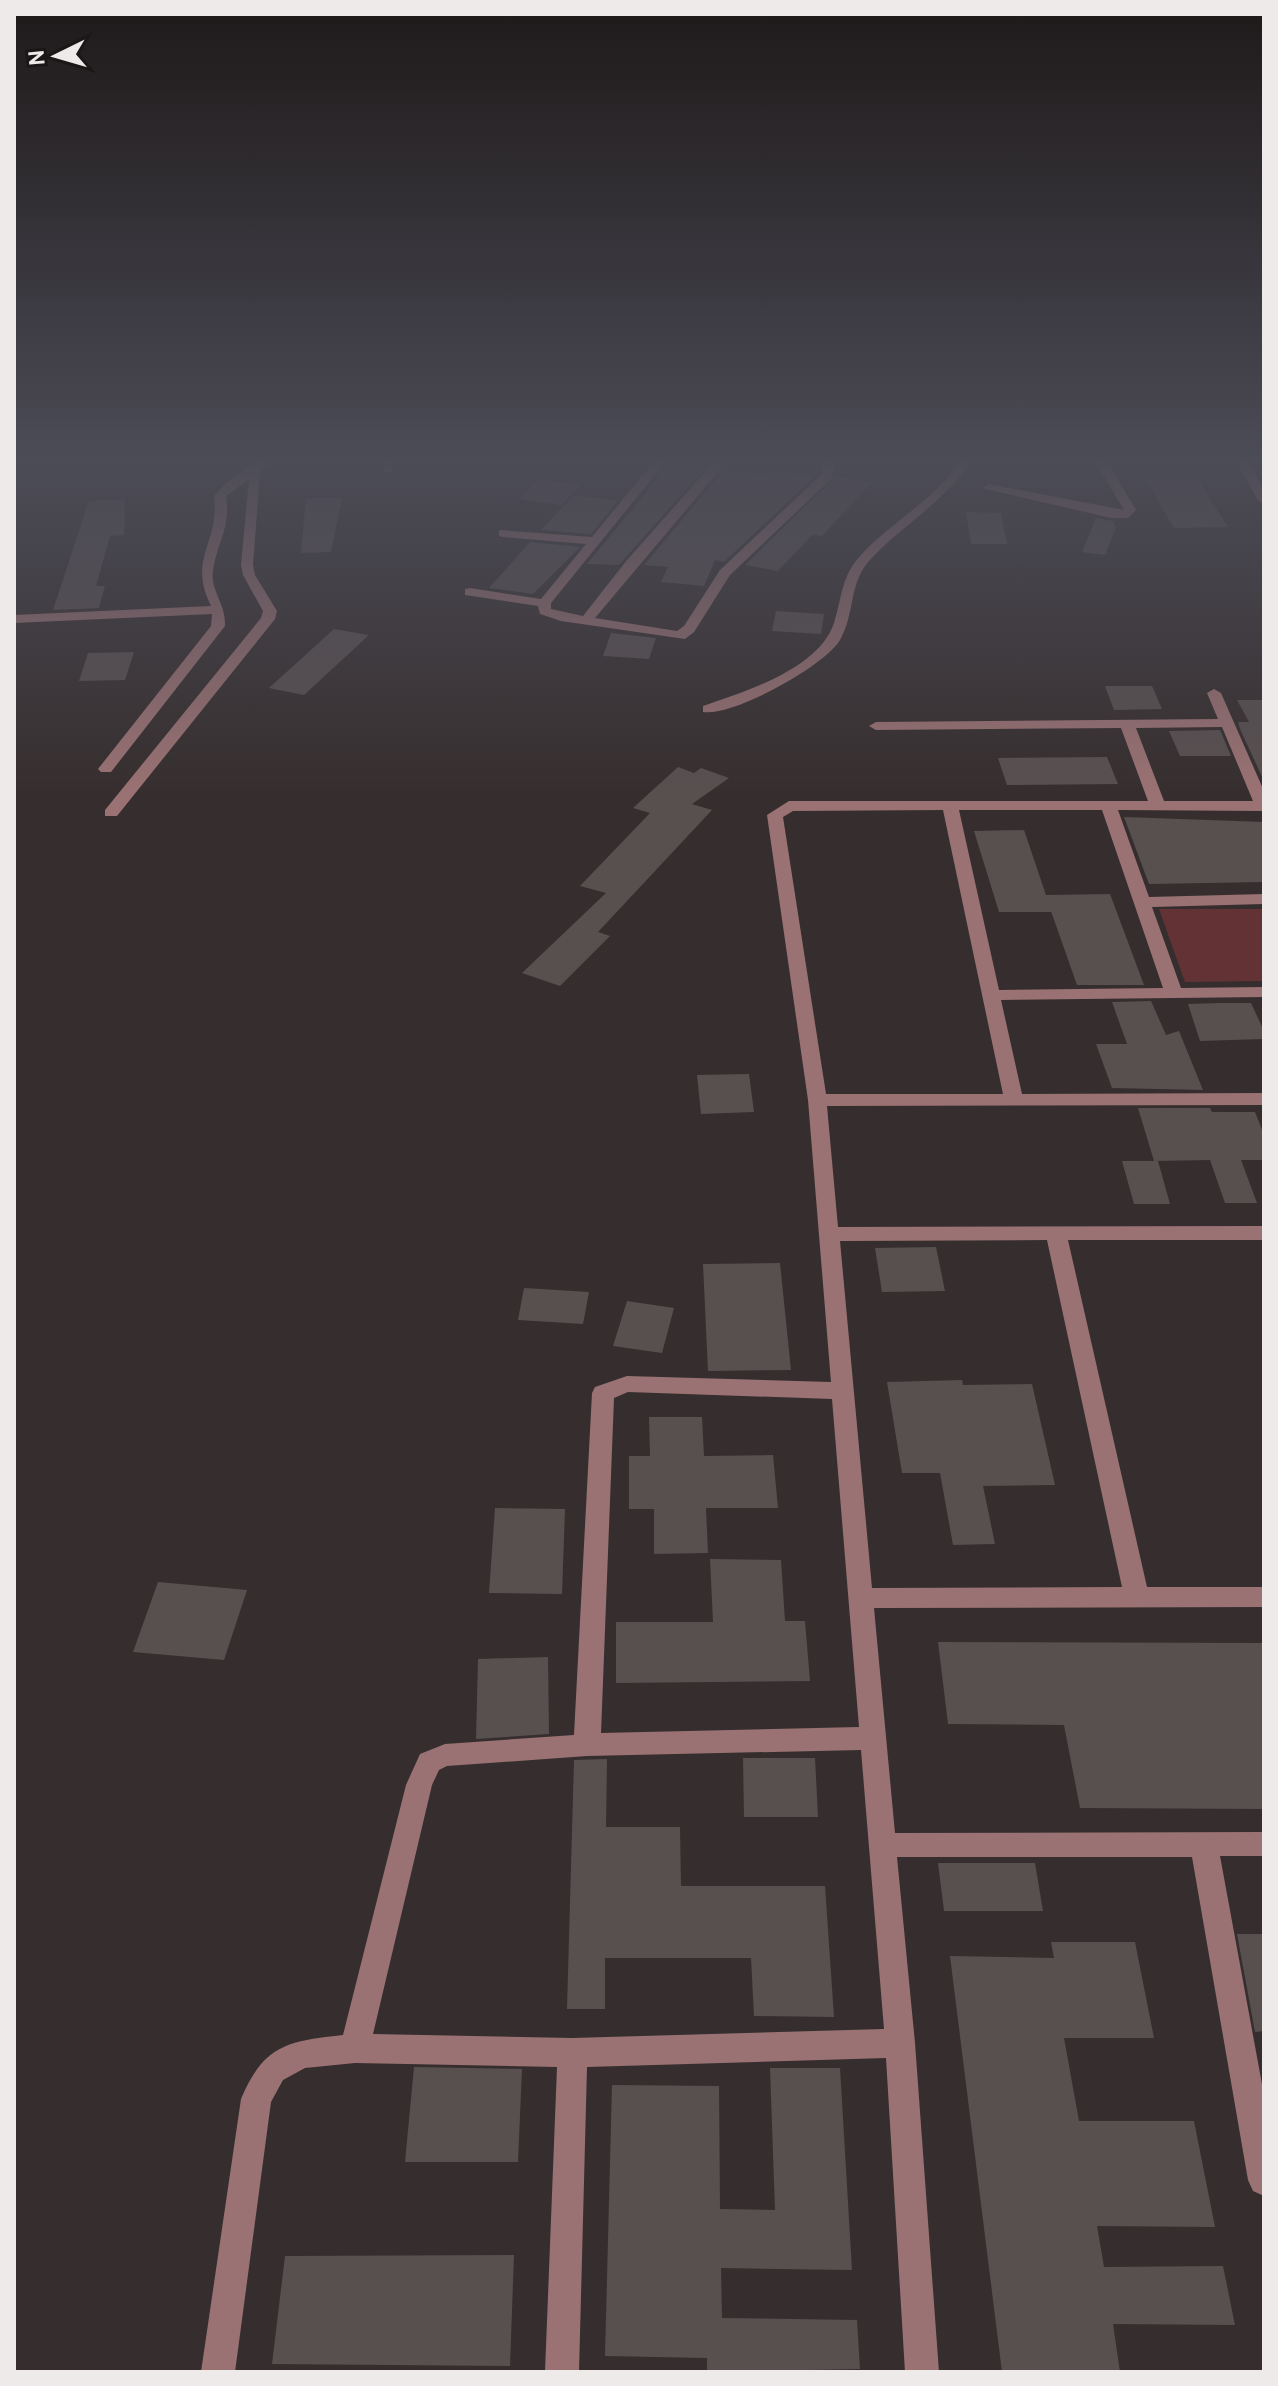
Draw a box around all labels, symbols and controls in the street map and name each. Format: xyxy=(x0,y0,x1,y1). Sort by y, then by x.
north arrow xyxy=(16,16,96,96)
text: N xyxy=(24,48,53,67)

